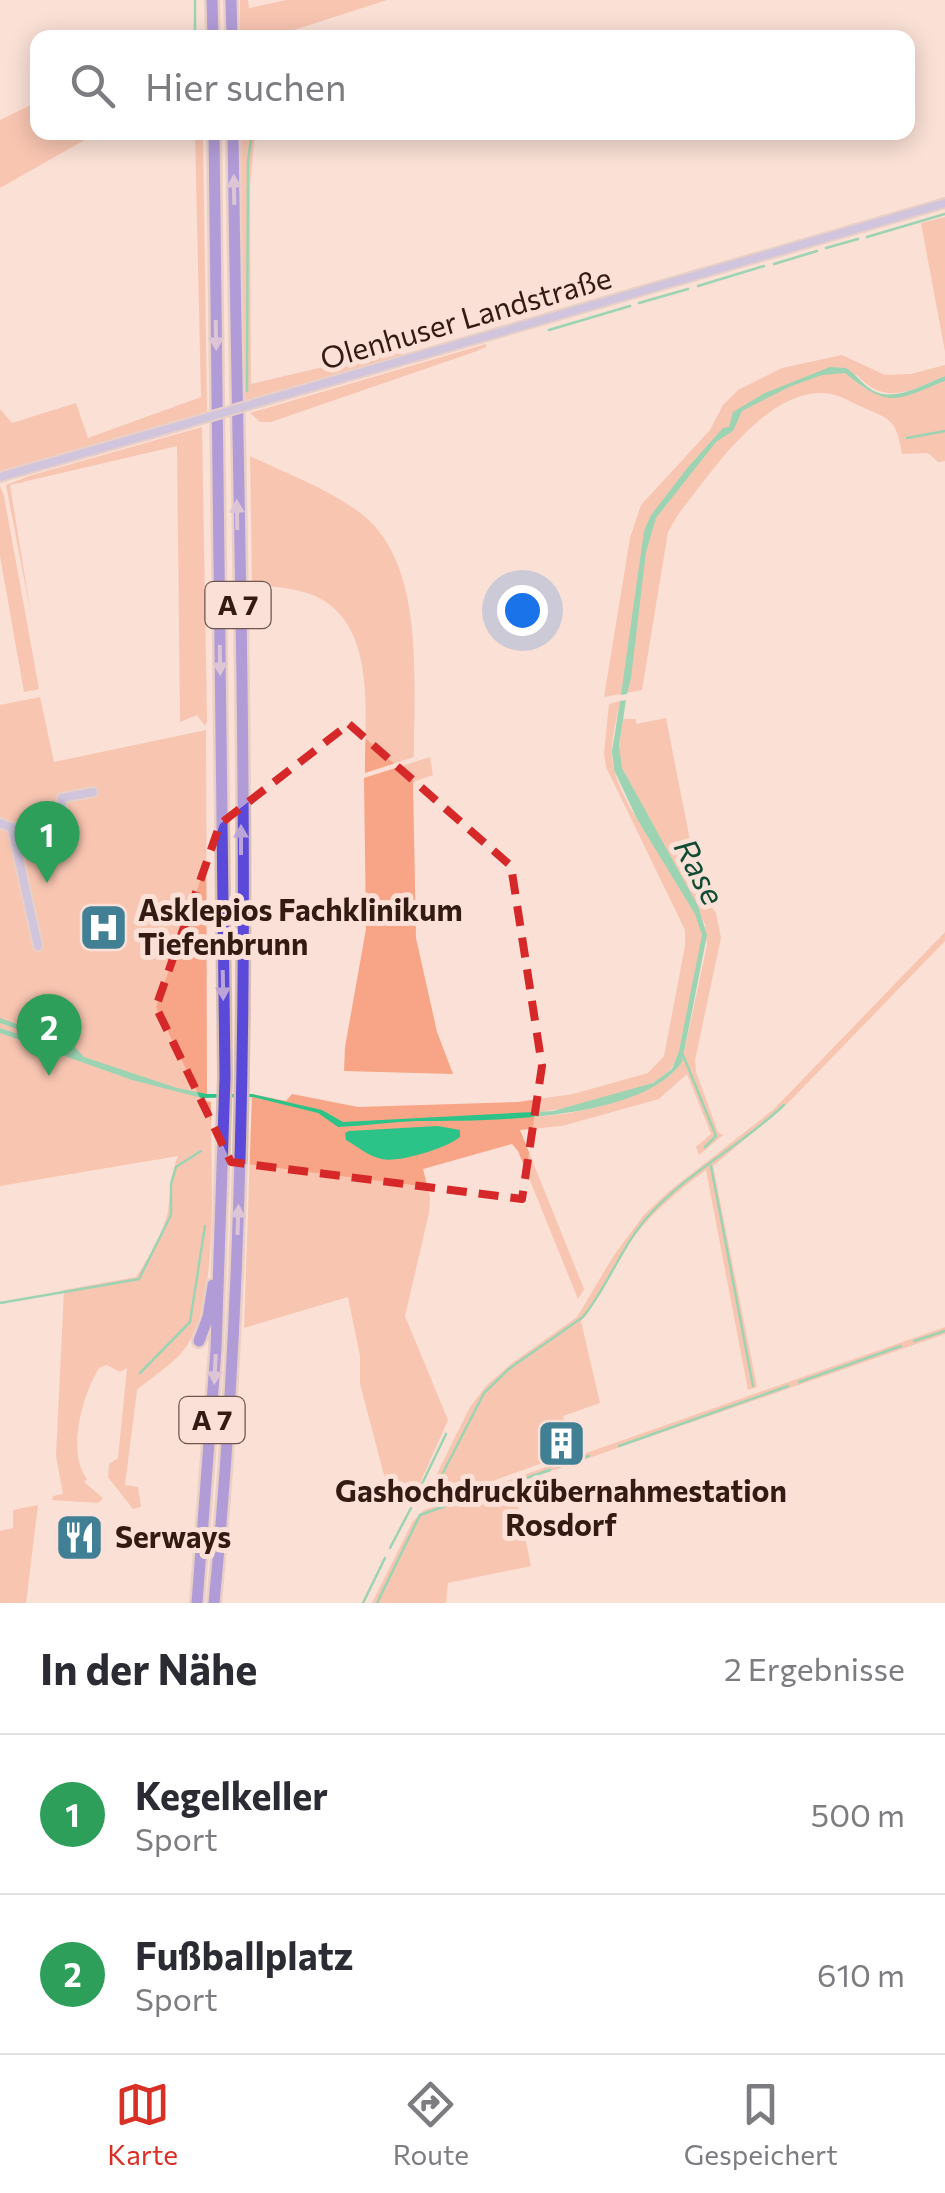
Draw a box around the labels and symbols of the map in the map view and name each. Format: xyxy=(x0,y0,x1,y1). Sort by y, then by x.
one-way arrow xyxy=(225,174,241,206)
street label: Olenhuser Landstraße xyxy=(316,257,615,376)
one-way arrow xyxy=(208,319,224,351)
one-way arrow xyxy=(229,499,245,531)
road number: A 7 xyxy=(206,582,270,628)
your location xyxy=(497,585,548,636)
one-way arrow xyxy=(212,644,228,676)
pin: 1 xyxy=(15,800,80,883)
one-way arrow xyxy=(232,824,248,856)
water label: Rase xyxy=(667,831,735,911)
place label: Asklepios Fachklinikum Tiefenbrunn xyxy=(138,890,463,961)
hospital icon: Asklepios Fachklinikum Tiefenbrunn xyxy=(77,902,129,954)
one-way arrow xyxy=(216,969,232,1001)
pin: 2 xyxy=(17,994,82,1076)
one-way arrow xyxy=(231,1204,247,1236)
one-way arrow xyxy=(207,1354,223,1386)
road number: A 7 xyxy=(180,1397,244,1443)
building icon: Gashochdruckübernahmestation Rosdorf xyxy=(535,1417,587,1469)
place label: Gashochdruckübernahmestation Rosdorf xyxy=(335,1471,787,1542)
restaurant icon: Serways xyxy=(54,1512,106,1564)
place label: Serways xyxy=(115,1517,231,1554)

